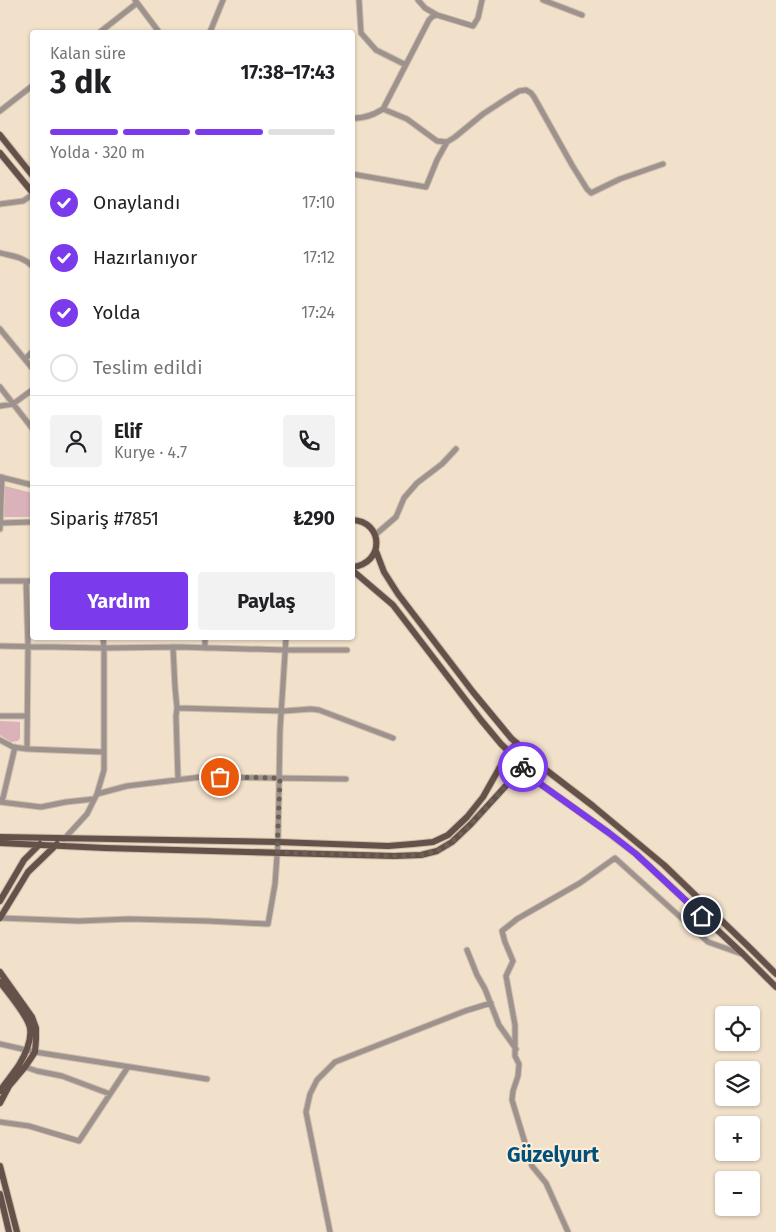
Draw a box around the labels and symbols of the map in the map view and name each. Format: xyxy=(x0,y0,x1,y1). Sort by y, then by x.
courier xyxy=(498,742,548,792)
pin xyxy=(199,756,241,798)
pin xyxy=(681,895,723,937)
district label: Güzelyurt xyxy=(507,1142,600,1168)

